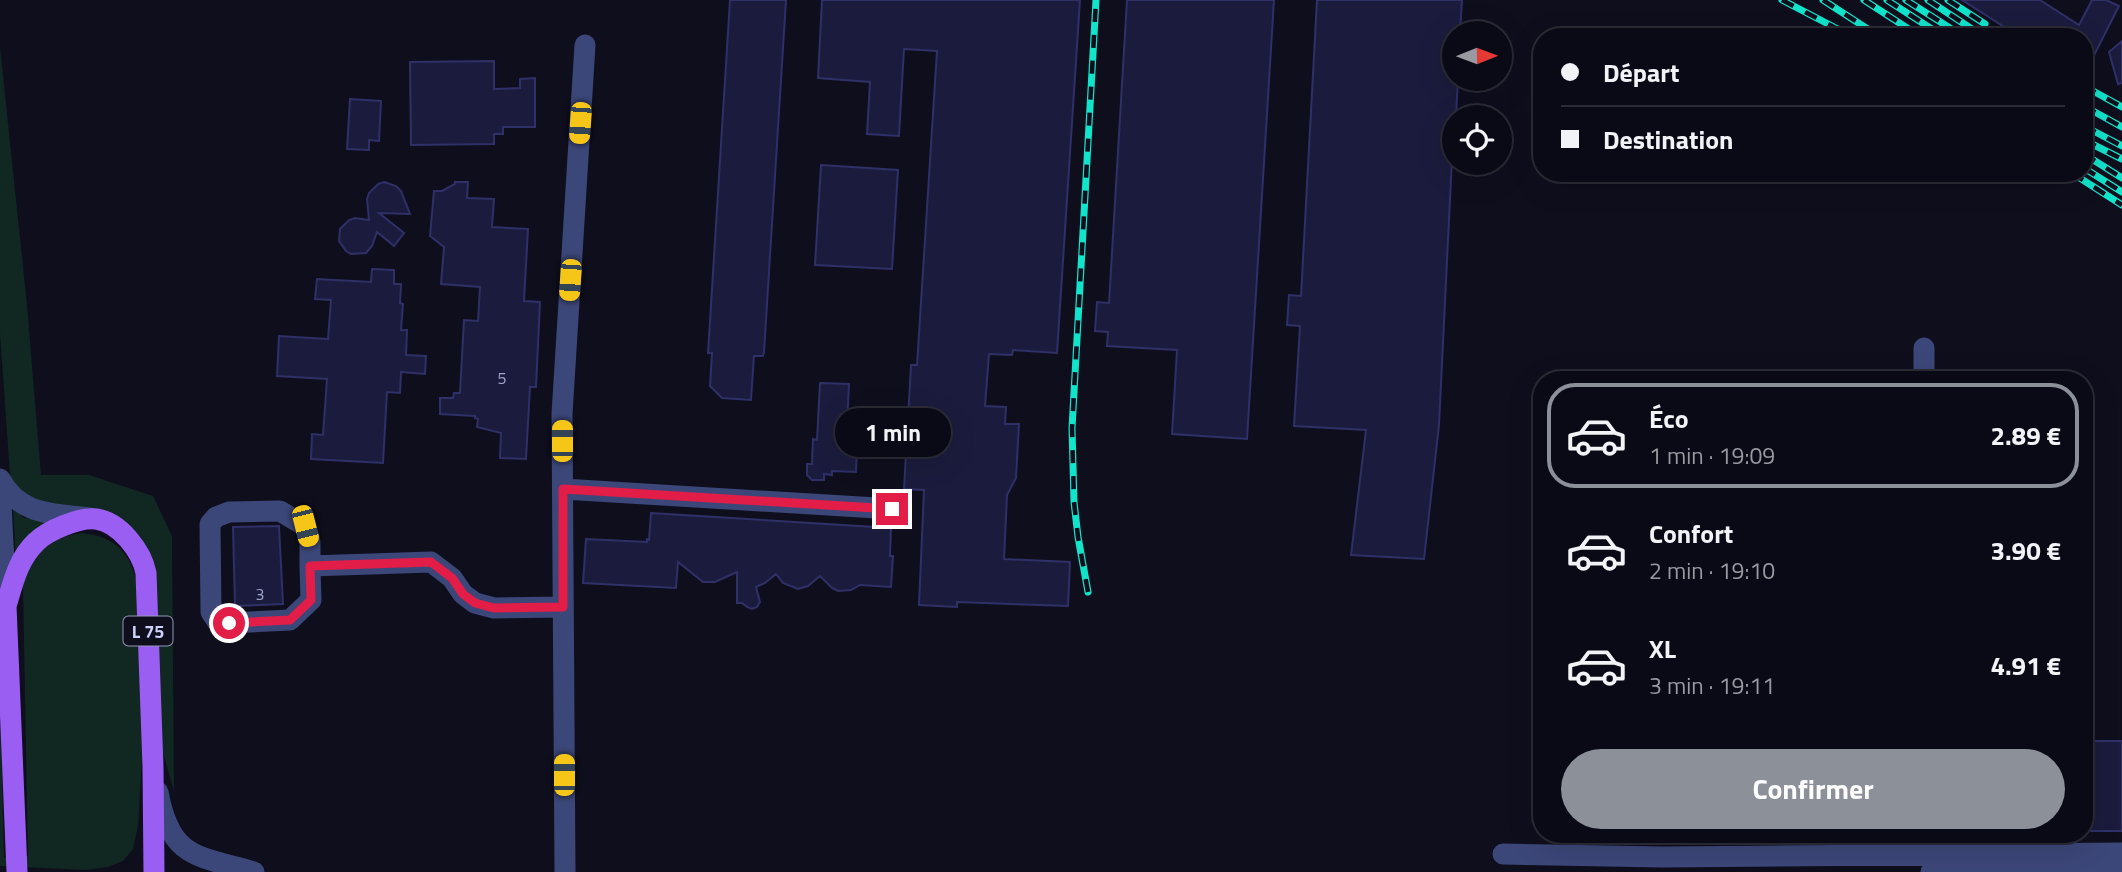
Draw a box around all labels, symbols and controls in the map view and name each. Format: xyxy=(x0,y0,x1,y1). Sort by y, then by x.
north arrow xyxy=(1442,21,1512,91)
map controls xyxy=(1442,21,1512,175)
text: Départ xyxy=(1603,53,1679,92)
car xyxy=(569,101,592,145)
button: locate xyxy=(1442,105,1512,175)
text: Destination xyxy=(1603,120,1733,159)
car xyxy=(559,258,582,302)
house number: 5 xyxy=(498,366,507,390)
text: Éco xyxy=(1649,399,1689,438)
icon: car xyxy=(1565,404,1628,467)
callout: 1 min xyxy=(834,407,950,456)
text: 1 min xyxy=(865,415,921,450)
text: 2.89 € xyxy=(1990,416,2061,455)
car xyxy=(552,420,573,462)
text: 1 min · 19:09 xyxy=(1649,438,1775,473)
route end xyxy=(876,493,908,525)
car xyxy=(290,503,321,549)
text: Confort xyxy=(1649,514,1733,553)
icon: car xyxy=(1565,519,1628,582)
text: 3.90 € xyxy=(1990,531,2061,570)
text: 2 min · 19:10 xyxy=(1649,553,1775,588)
house number: 3 xyxy=(256,582,264,606)
route start xyxy=(213,607,245,639)
road number: L 75 xyxy=(124,616,172,646)
text: XL xyxy=(1649,629,1676,668)
icon: car xyxy=(1565,634,1628,697)
text: 4.91 € xyxy=(1990,646,2061,685)
text: 3 min · 19:11 xyxy=(1649,668,1775,703)
button: Confirmer xyxy=(1561,749,2065,829)
car xyxy=(554,754,575,796)

